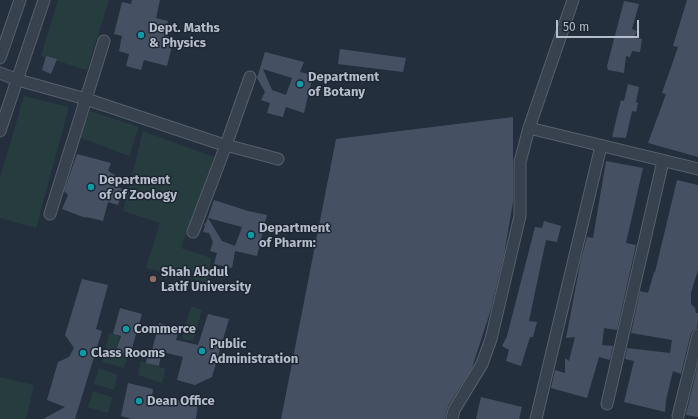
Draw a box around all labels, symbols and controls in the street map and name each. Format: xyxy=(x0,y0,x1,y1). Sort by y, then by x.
scale bar xyxy=(558,12,641,38)
place label: Dept. Maths & Physics xyxy=(149,20,220,51)
text: 50 m xyxy=(563,20,589,34)
marker: Dept. Maths & Physics xyxy=(136,30,146,40)
place label: Department of Botany xyxy=(308,69,379,100)
marker: Department of Botany xyxy=(295,79,305,89)
place label: Department of of Zoology xyxy=(99,172,177,203)
marker: Department of of Zoology xyxy=(86,182,96,192)
place label: Department of Pharm: xyxy=(259,220,330,251)
marker: Department of Pharm: xyxy=(246,230,256,240)
place label: Shah Abdul Latif University xyxy=(161,264,251,295)
marker: Shah Abdul Latif University xyxy=(148,274,158,284)
place label: Commerce xyxy=(134,321,196,337)
marker: Commerce xyxy=(121,324,131,334)
place label: Public Administration xyxy=(210,336,298,367)
place label: Class Rooms xyxy=(91,345,165,361)
marker: Public Administration xyxy=(197,346,207,356)
marker: Class Rooms xyxy=(78,348,88,358)
place label: Dean Office xyxy=(147,393,215,409)
marker: Dean Office xyxy=(134,396,144,406)

